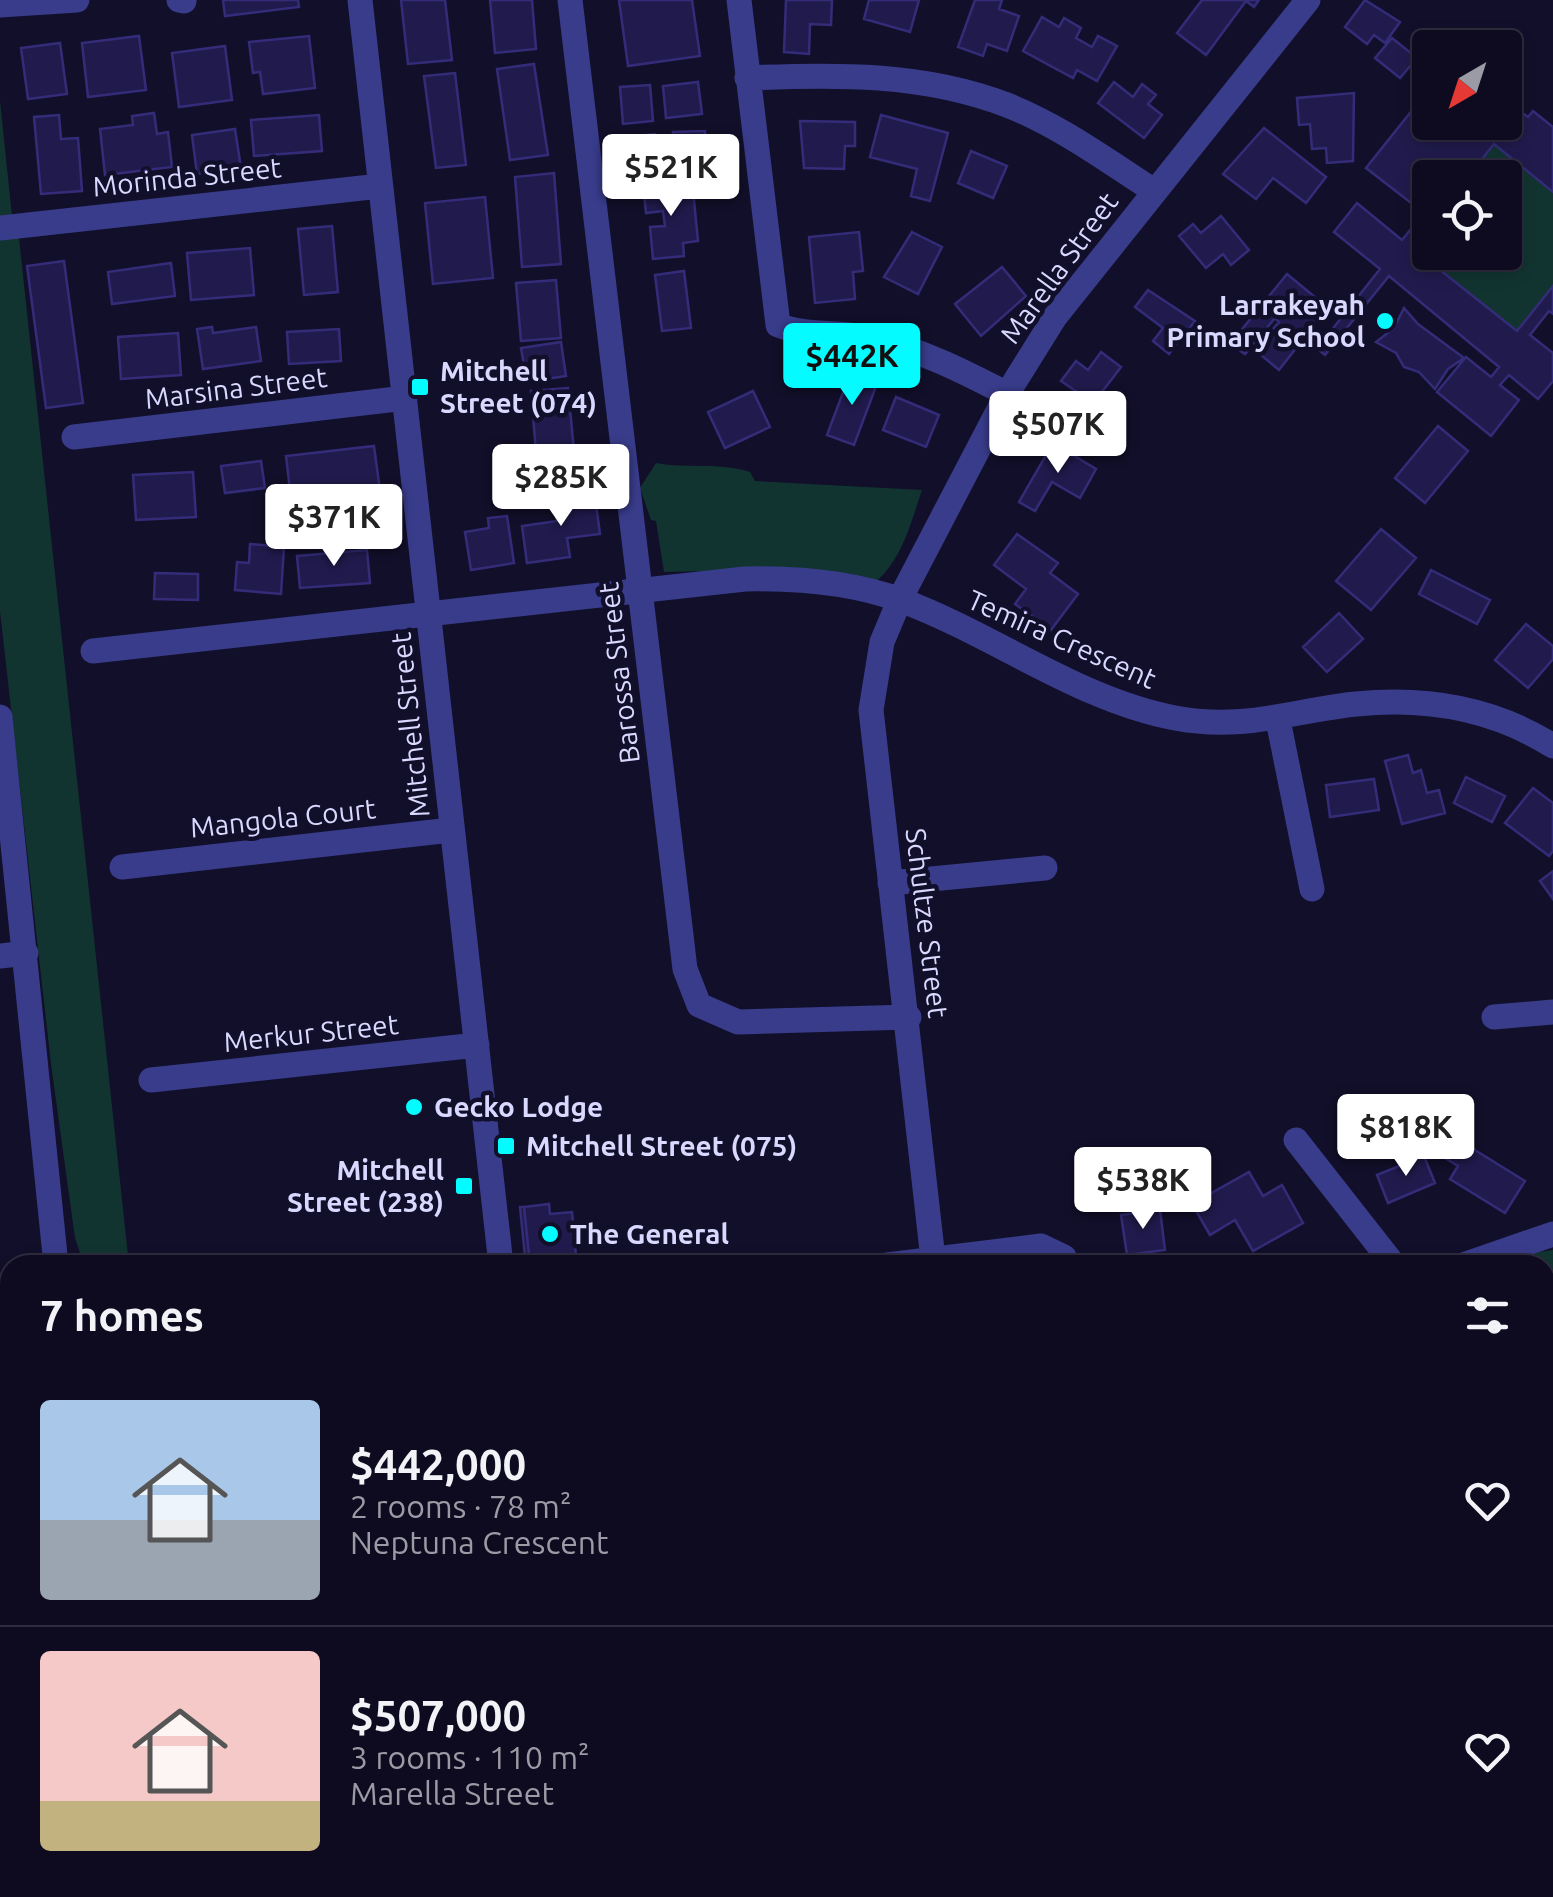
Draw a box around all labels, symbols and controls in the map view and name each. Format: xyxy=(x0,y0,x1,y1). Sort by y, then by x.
north arrow xyxy=(1412,30,1522,140)
map controls xyxy=(1412,30,1522,270)
pin: $521K xyxy=(601,134,741,219)
text: $521K xyxy=(624,148,718,184)
street label: Morinda Street xyxy=(91,151,283,202)
button: locate xyxy=(1412,160,1522,270)
street label: Marella Street xyxy=(994,186,1124,349)
place label: Larrakeyah Primary School xyxy=(1167,289,1365,352)
marker: Larrakeyah Primary School xyxy=(1374,310,1396,332)
pin: $442K xyxy=(782,323,922,408)
text: $442K xyxy=(805,337,899,373)
place label: Mitchell Street (074) xyxy=(440,355,597,419)
street label: Marsina Street xyxy=(143,361,329,414)
marker: Mitchell Street (074) xyxy=(409,376,431,398)
pin: $507K xyxy=(988,391,1128,476)
text: $507K xyxy=(1011,405,1105,441)
pin: $285K xyxy=(491,444,631,529)
text: $285K xyxy=(514,458,608,494)
pin: $371K xyxy=(264,484,404,569)
text: $371K xyxy=(287,498,381,534)
street label: Barossa Street xyxy=(592,581,645,765)
street label: Temira Crescent xyxy=(963,583,1161,694)
street label: Mitchell Street xyxy=(384,631,435,819)
street label: Mangola Court xyxy=(189,792,377,843)
street label: Schultze Street xyxy=(900,826,955,1019)
street label: Merkur Street xyxy=(222,1008,400,1057)
place label: Gecko Lodge xyxy=(434,1091,603,1122)
pin: $818K xyxy=(1336,1094,1476,1179)
marker: Gecko Lodge xyxy=(403,1096,425,1118)
text: $818K xyxy=(1359,1108,1453,1144)
place label: Mitchell Street (075) xyxy=(526,1130,797,1162)
marker: Mitchell Street (075) xyxy=(495,1135,517,1157)
pin: $538K xyxy=(1073,1147,1213,1232)
place label: Mitchell Street (238) xyxy=(287,1154,444,1218)
text: $538K xyxy=(1096,1161,1190,1197)
marker: Mitchell Street (238) xyxy=(453,1175,475,1197)
place label: The General xyxy=(570,1218,729,1249)
marker: The General xyxy=(539,1223,561,1245)
icon: filters xyxy=(1460,1288,1515,1343)
text: 7 homes xyxy=(40,1292,204,1339)
icon: home xyxy=(120,1440,240,1560)
text: $442,000 xyxy=(350,1441,526,1488)
icon: heart xyxy=(1460,1473,1515,1528)
text: 2 rooms · 78 m² xyxy=(350,1488,571,1524)
text: Neptuna Crescent xyxy=(350,1524,609,1560)
icon: home xyxy=(120,1691,240,1811)
text: $507,000 xyxy=(350,1692,526,1739)
icon: heart xyxy=(1460,1724,1515,1779)
text: 3 rooms · 110 m² xyxy=(350,1739,590,1775)
text: Marella Street xyxy=(350,1775,554,1811)

